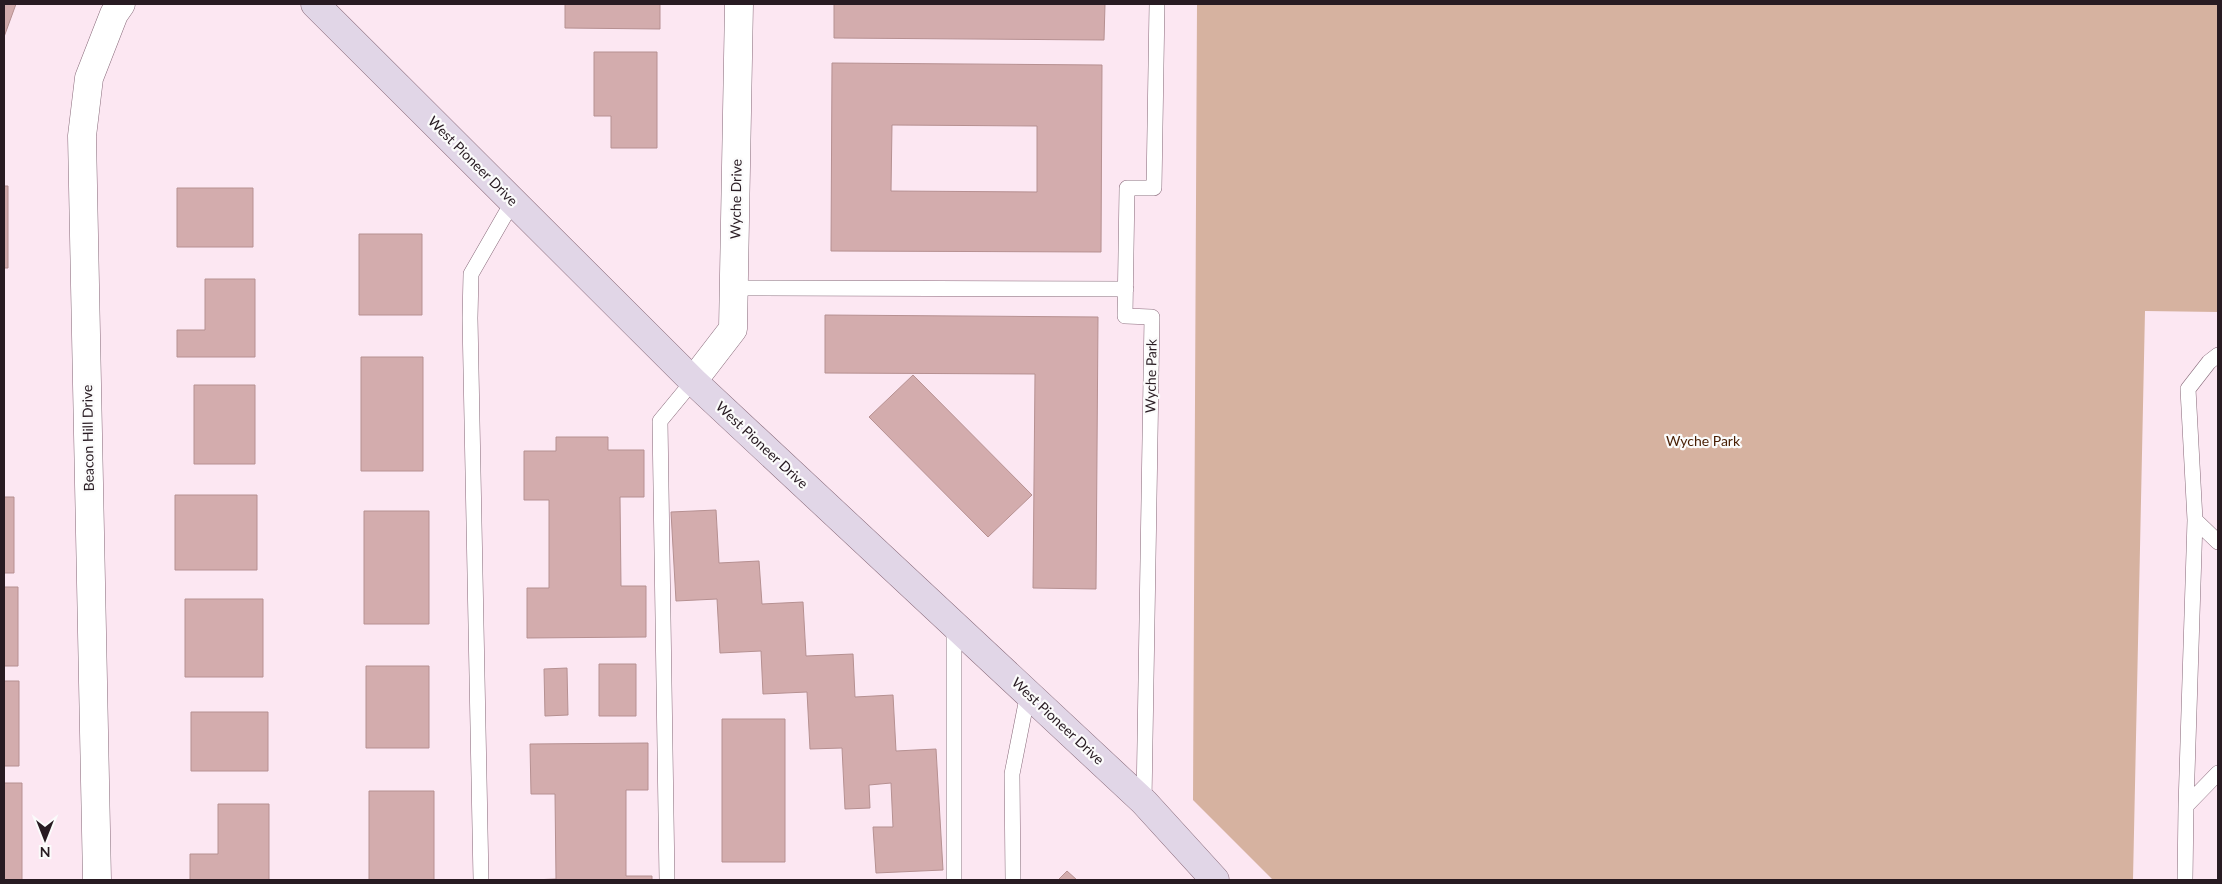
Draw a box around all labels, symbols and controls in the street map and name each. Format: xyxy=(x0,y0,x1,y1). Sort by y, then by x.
street label: West Pioneer Drive xyxy=(425,112,522,209)
street label: Wyche Drive xyxy=(726,159,745,239)
street label: Wyche Park xyxy=(1141,338,1160,413)
street label: Beacon Hill Drive xyxy=(78,385,97,492)
street label: West Pioneer Drive xyxy=(713,398,812,492)
park label: Wyche Park xyxy=(1666,432,1741,449)
street label: West Pioneer Drive xyxy=(1009,674,1108,768)
north arrow xyxy=(20,814,70,864)
text: N xyxy=(40,844,50,861)

